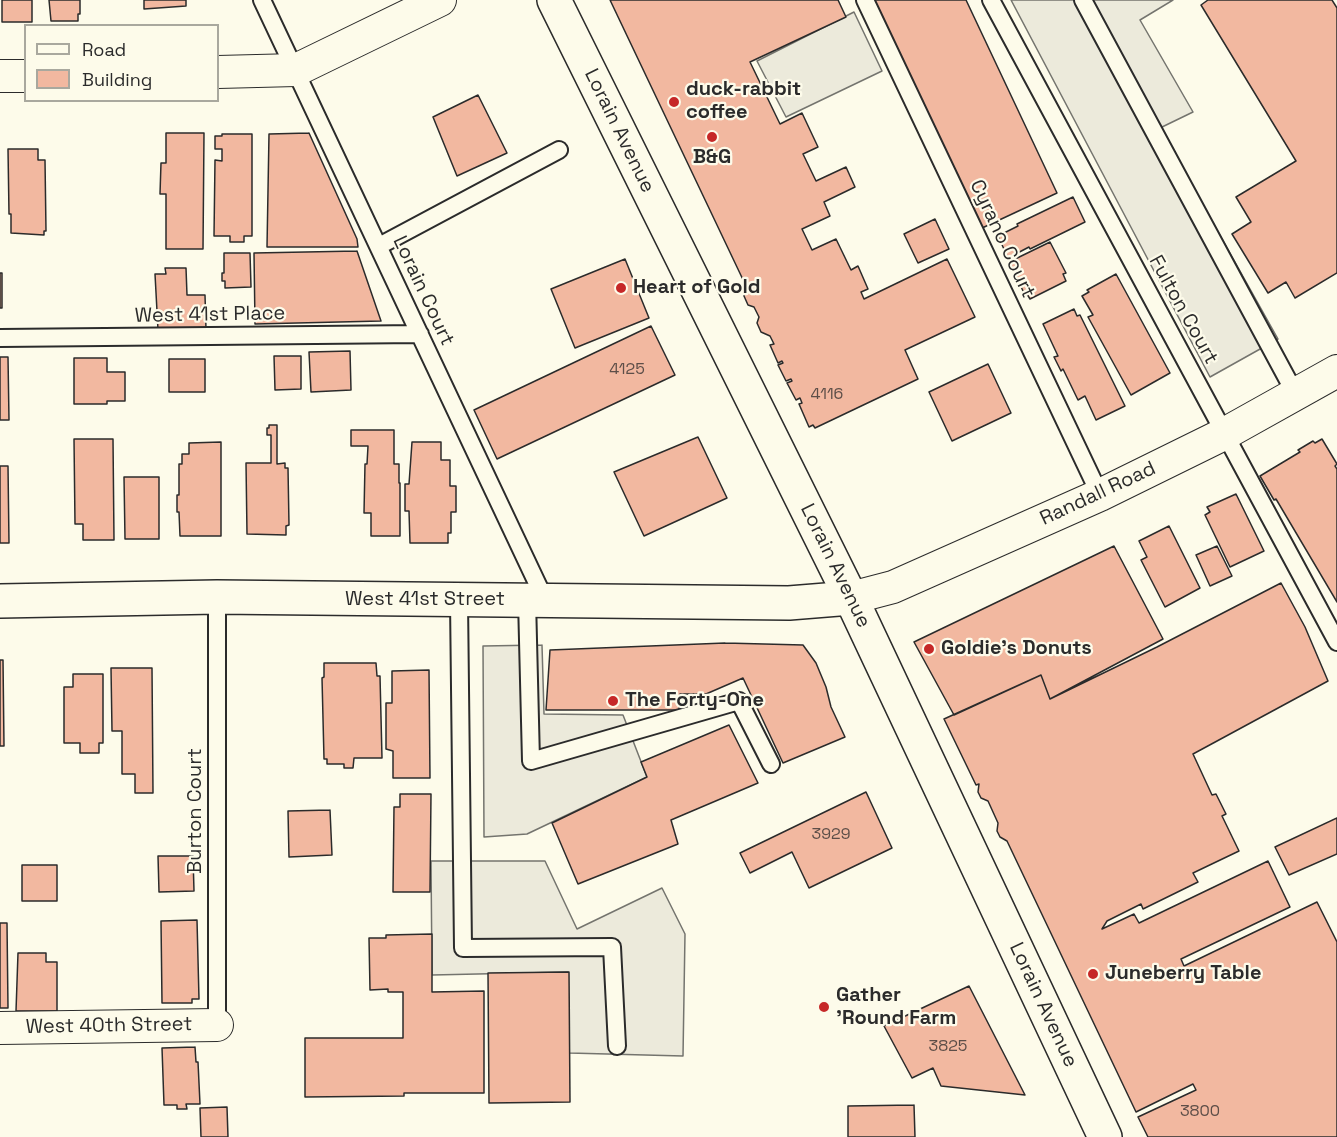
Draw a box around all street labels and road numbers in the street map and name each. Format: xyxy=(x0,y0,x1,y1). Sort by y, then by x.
street label: Lorain Avenue xyxy=(579,65,659,197)
street label: Cyrano Court xyxy=(964,176,1040,302)
street label: Lorain Court xyxy=(387,232,459,350)
street label: Fulton Court xyxy=(1143,251,1223,369)
street label: West 41st Place xyxy=(134,302,286,328)
street label: Randall Road xyxy=(1036,457,1160,531)
street label: Lorain Avenue xyxy=(795,500,875,632)
street label: West 41st Street xyxy=(345,588,505,612)
street label: Burton Court xyxy=(184,748,208,874)
street label: Lorain Avenue xyxy=(1004,939,1082,1071)
street label: West 40th Street xyxy=(25,1013,193,1039)

